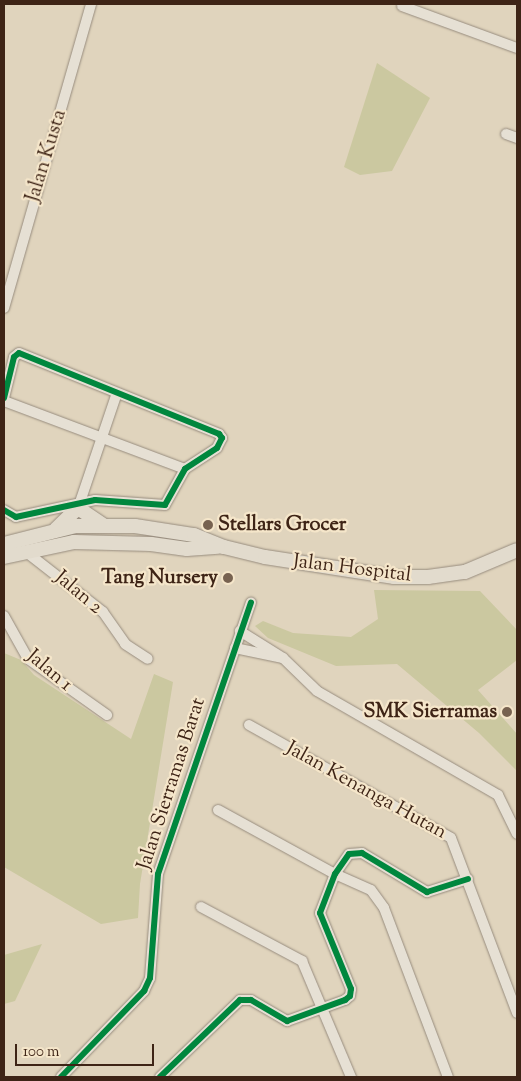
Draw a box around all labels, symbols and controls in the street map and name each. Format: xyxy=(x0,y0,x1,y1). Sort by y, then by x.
street label: Jalan Kusta xyxy=(22,107,72,205)
place label: Stellars Grocer xyxy=(218,513,346,537)
marker: Stellars Grocer xyxy=(202,519,214,531)
street label: Jalan Hospital xyxy=(292,550,412,588)
street label: Jalan 2 xyxy=(49,566,107,620)
place label: Tang Nursery xyxy=(101,566,218,590)
marker: Tang Nursery xyxy=(222,572,234,584)
street label: Jalan 1 xyxy=(21,645,77,697)
street label: Jalan Sierramas Barat xyxy=(133,695,211,873)
place label: SMK Sierramas xyxy=(364,700,497,724)
marker: SMK Sierramas xyxy=(501,706,513,718)
street label: Jalan Kenanga Hutan xyxy=(281,737,451,845)
scale bar xyxy=(18,1034,156,1066)
text: 100 m xyxy=(23,1042,59,1063)

